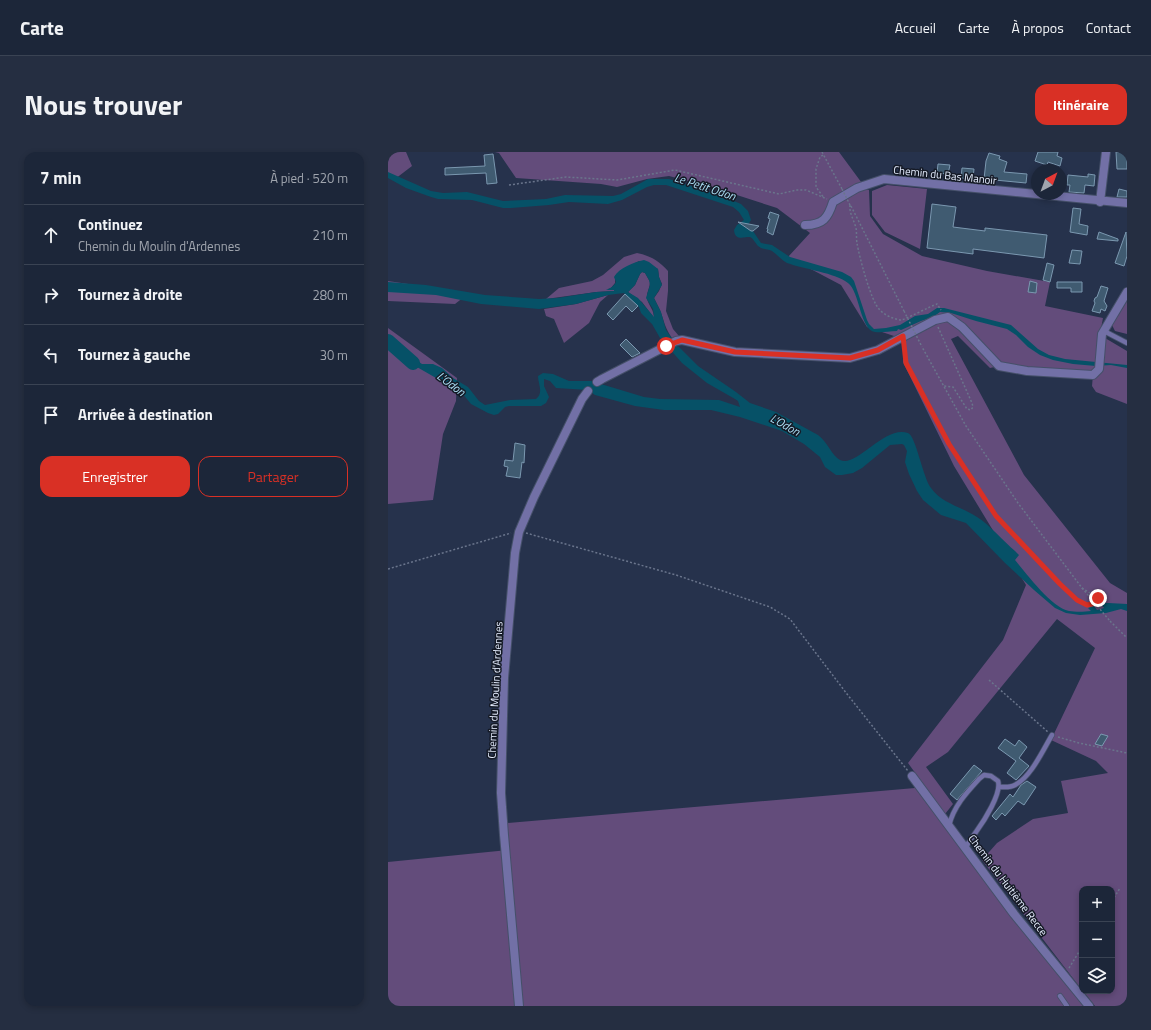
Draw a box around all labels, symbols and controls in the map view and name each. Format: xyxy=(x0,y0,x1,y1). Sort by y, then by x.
text: Carte xyxy=(20,13,64,42)
text: Accueil xyxy=(895,17,936,38)
text: Carte xyxy=(958,17,990,38)
text: À propos xyxy=(1012,17,1064,38)
text: Contact xyxy=(1086,17,1131,38)
text: Nous trouver xyxy=(24,83,182,126)
button: Itinéraire xyxy=(1035,84,1127,125)
street label: Chemin du Bas Manoir xyxy=(892,162,998,188)
north arrow xyxy=(1031,164,1067,200)
text: 7 min xyxy=(40,165,81,191)
text: À pied · 520 m xyxy=(270,168,348,188)
water label: Le Petit Odon xyxy=(672,168,739,206)
text: Continuez xyxy=(78,213,143,236)
icon: ahead xyxy=(40,224,62,246)
text: 210 m xyxy=(312,225,348,245)
text: Chemin du Moulin d'Ardennes xyxy=(78,236,240,256)
text: Tournez à droite xyxy=(78,283,183,306)
icon: right xyxy=(40,284,62,306)
text: 280 m xyxy=(312,285,348,305)
route start xyxy=(657,337,675,355)
text: Tournez à gauche xyxy=(78,343,190,366)
icon: left xyxy=(40,344,62,366)
text: 30 m xyxy=(320,345,348,365)
water label: L'Odon xyxy=(433,367,470,401)
text: Arrivée à destination xyxy=(78,403,213,426)
icon: arrive xyxy=(40,404,62,426)
water label: L'Odon xyxy=(767,409,805,441)
button: Enregistrer xyxy=(40,456,190,497)
button: Partager xyxy=(198,456,348,497)
route end xyxy=(1089,589,1107,607)
street label: Chemin du Moulin d'Ardennes xyxy=(483,621,507,759)
street label: Chemin du Huitième Recce xyxy=(964,831,1052,939)
map controls xyxy=(1079,886,1115,994)
button: + xyxy=(1079,886,1115,922)
button: − xyxy=(1079,922,1115,958)
button: layers xyxy=(1079,958,1115,994)

